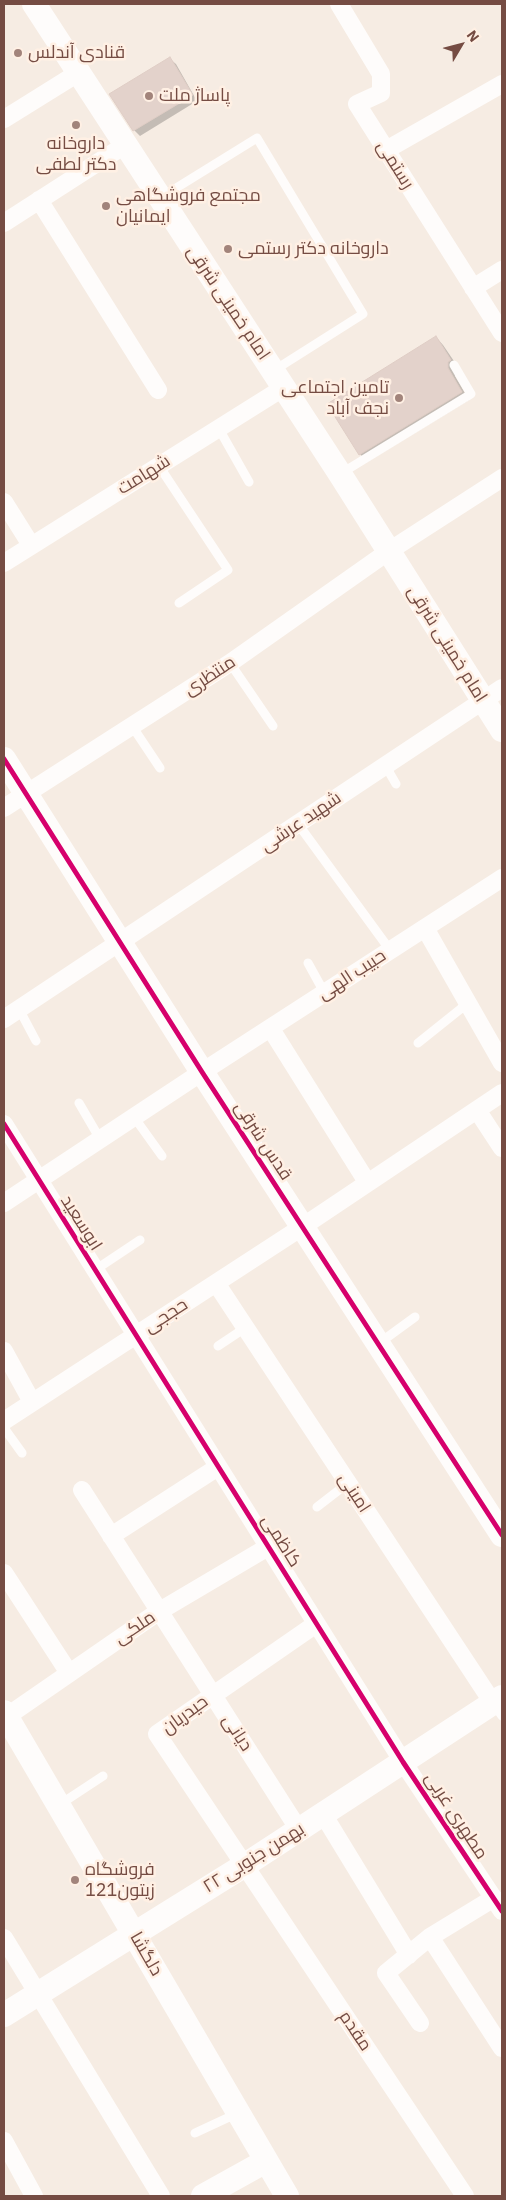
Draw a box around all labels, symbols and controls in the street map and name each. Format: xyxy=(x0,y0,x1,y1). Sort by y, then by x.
north arrow xyxy=(436,20,486,70)
text: N xyxy=(463,27,483,45)
place label: قنادی آندلس xyxy=(28,42,125,64)
marker: قنادی آندلس xyxy=(12,47,24,59)
place label: پاساژ ملت xyxy=(159,85,230,107)
marker: پاساژ ملت xyxy=(143,90,155,102)
marker: داروخانه دکتر لطفی xyxy=(70,119,82,131)
place label: داروخانه دکتر لطفی xyxy=(36,133,116,176)
street label: رستمی xyxy=(372,137,418,193)
place label: مجتمع فروشگاهی ایمانیان xyxy=(116,185,261,228)
marker: مجتمع فروشگاهی ایمانیان xyxy=(100,200,112,212)
place label: داروخانه دکتر رستمی xyxy=(238,238,389,260)
street label: امام خمینی شرقی xyxy=(182,242,274,364)
marker: داروخانه دکتر رستمی xyxy=(222,243,234,255)
place label: تامین اجتماعی نجف آباد xyxy=(281,377,389,419)
marker: تامین اجتماعی نجف آباد xyxy=(393,392,405,404)
street label: شهامت xyxy=(114,450,174,500)
street label: امام خمینی شرقی xyxy=(403,582,491,706)
street label: منتظری xyxy=(180,651,240,701)
street label: شهید عرشی xyxy=(256,787,346,857)
street label: حبیب الهی xyxy=(314,945,390,1005)
street label: قدس شرقی xyxy=(229,1097,297,1185)
street label: ابوسعید xyxy=(56,1191,106,1255)
street label: حججی xyxy=(140,1294,192,1338)
street label: امینی xyxy=(333,1469,375,1517)
street label: کاظمی xyxy=(256,1511,306,1571)
street label: ملکی xyxy=(110,1607,160,1649)
street label: حیدریان xyxy=(158,1691,212,1739)
street label: دیانی xyxy=(217,1711,257,1755)
street label: مطهری غربی xyxy=(420,1768,492,1864)
street label: ۲۲ بهمن جنوبی xyxy=(199,1818,309,1898)
place label: فروشگاه زیتون121 xyxy=(85,1859,155,1902)
marker: فروشگاه زیتون121 xyxy=(69,1874,81,1886)
street label: دلگشا xyxy=(125,1928,167,1980)
street label: مقدم xyxy=(334,2007,376,2055)

